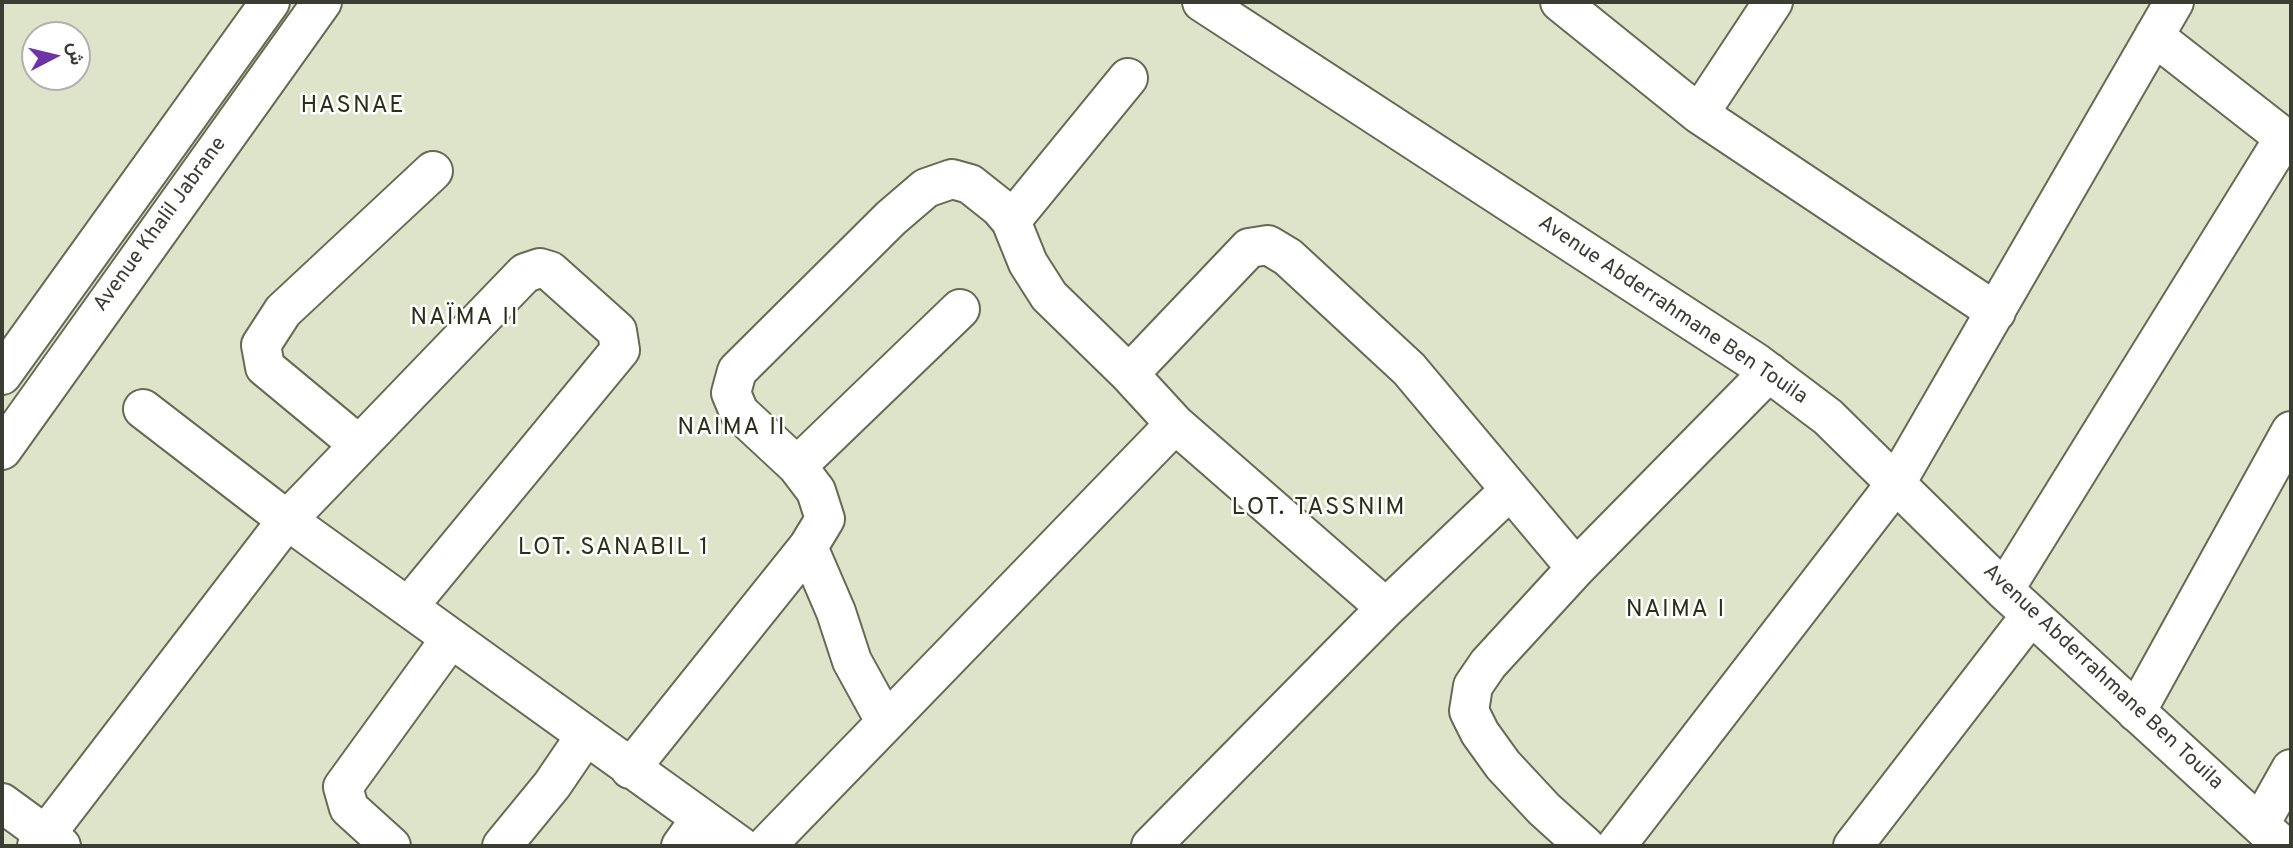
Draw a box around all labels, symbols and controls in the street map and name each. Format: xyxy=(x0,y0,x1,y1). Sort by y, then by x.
north arrow xyxy=(21,21,91,91)
text: ش xyxy=(62,41,88,66)
district label: HASNAE xyxy=(301,93,405,121)
street label: Avenue Khalil Jabrane xyxy=(89,133,233,317)
street label: Avenue Abderrahmane Ben Touila xyxy=(1533,211,1811,411)
district label: NAÏMA II xyxy=(411,305,519,333)
district label: NAIMA II xyxy=(678,415,786,443)
district label: LOT. TASSNIM xyxy=(1233,495,1405,523)
district label: LOT. SANABIL 1 xyxy=(519,535,709,563)
street label: Avenue Abderrahmane Ben Touila xyxy=(1977,560,2227,796)
district label: NAIMA I xyxy=(1627,597,1725,625)

